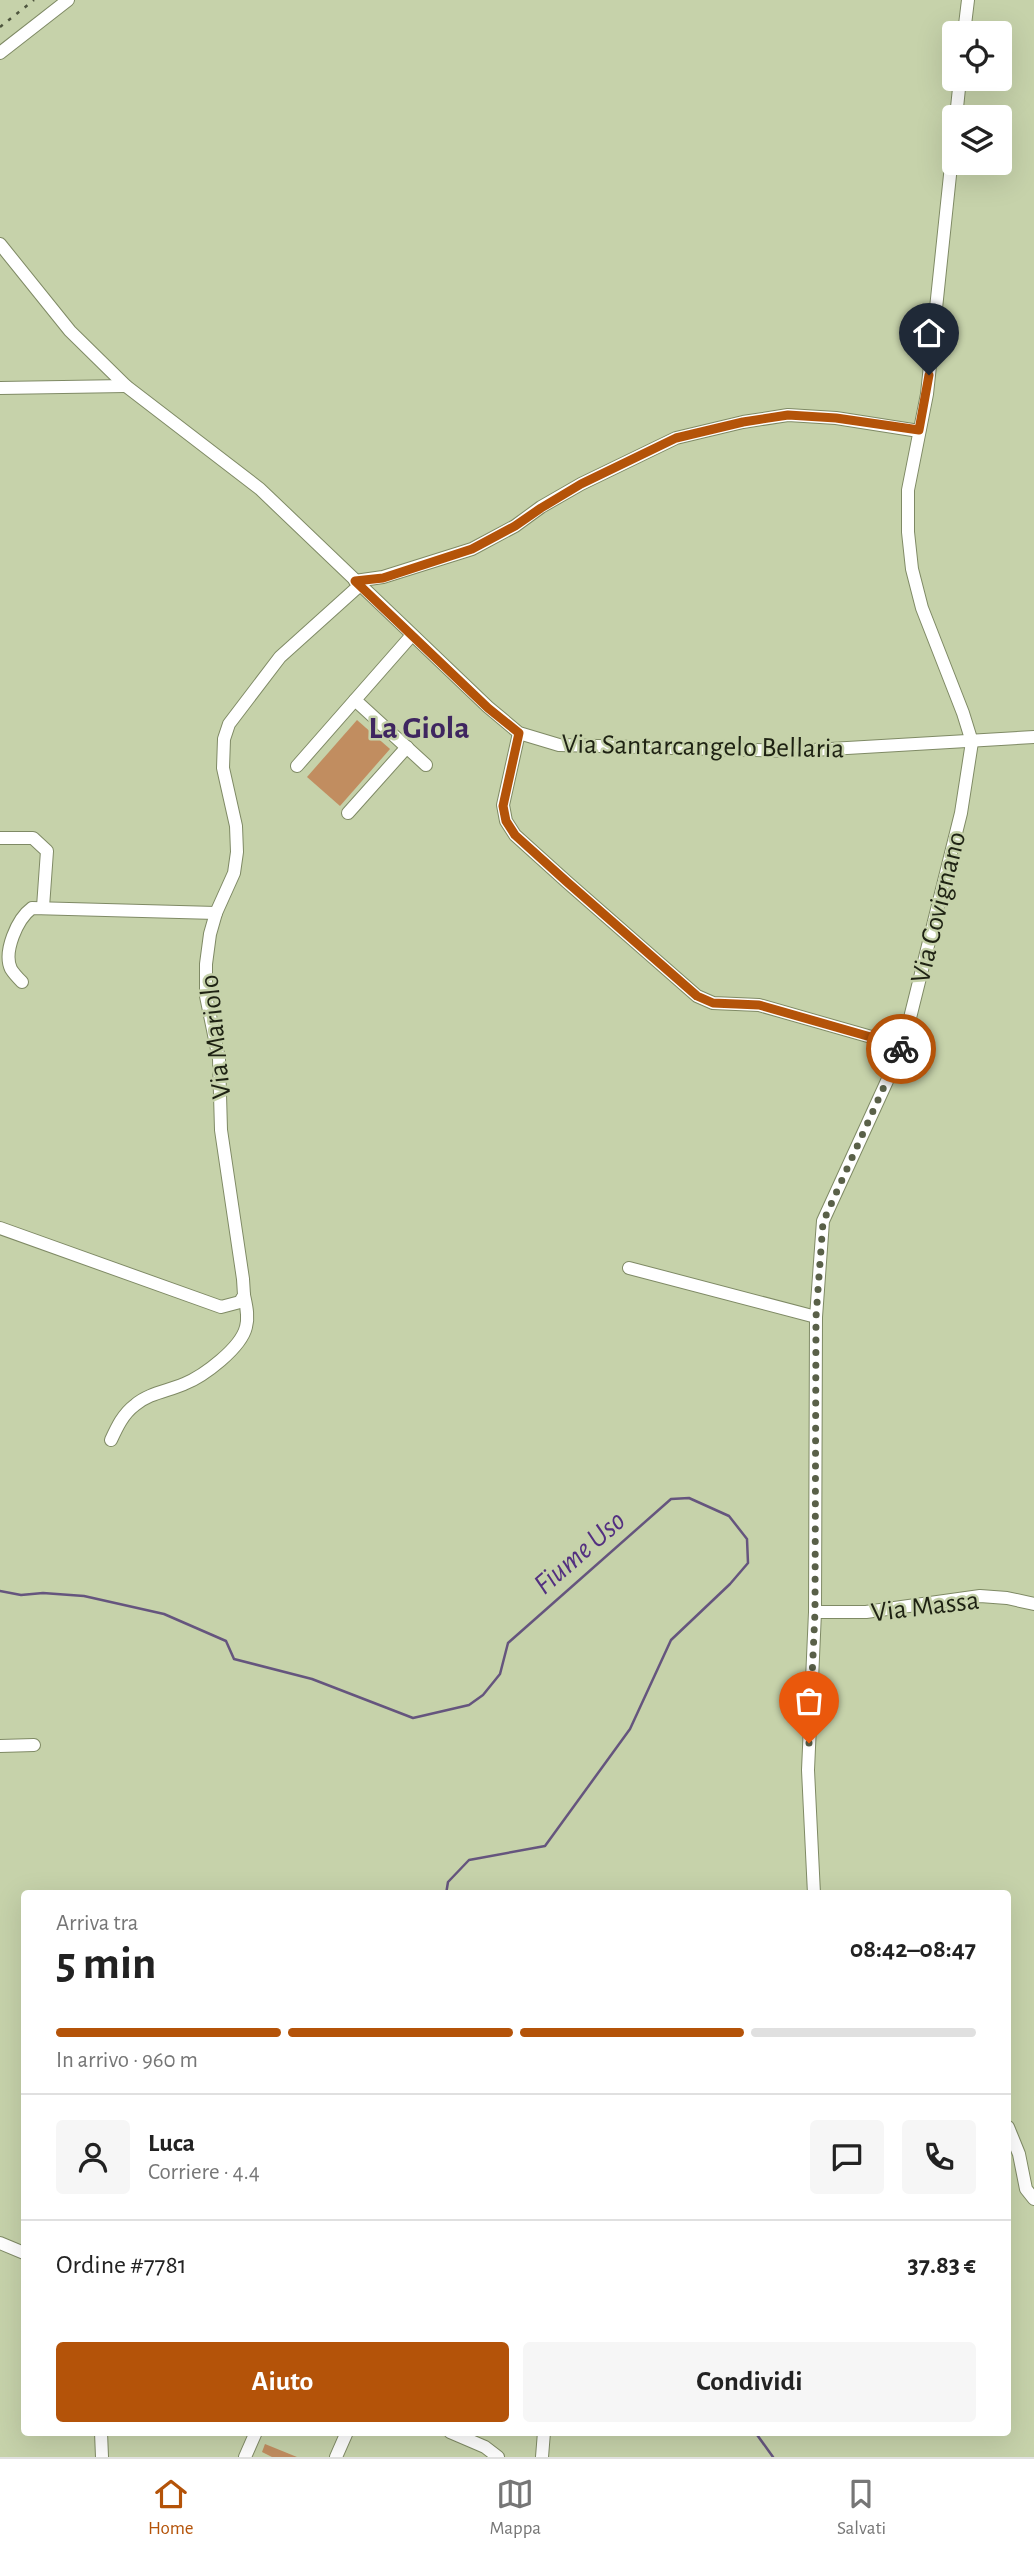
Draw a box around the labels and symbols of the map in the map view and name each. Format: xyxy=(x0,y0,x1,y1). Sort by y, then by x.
pin xyxy=(899,303,959,375)
district label: La Giola xyxy=(368,712,470,744)
street label: Via Santarcangelo Bellaria xyxy=(561,731,845,763)
street label: Via Covignano xyxy=(907,829,971,986)
street label: Via Mariolo xyxy=(196,973,236,1100)
courier xyxy=(866,1014,936,1084)
water label: Fiume Uso xyxy=(528,1505,631,1600)
street label: Via Massa xyxy=(870,1586,981,1627)
pin xyxy=(779,1671,839,1743)

